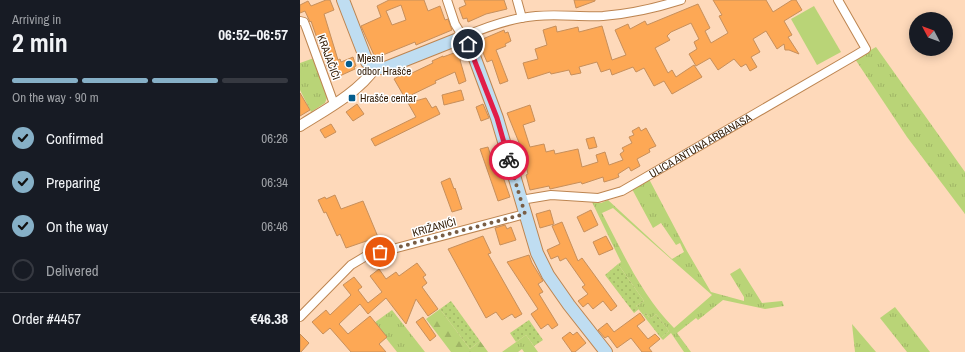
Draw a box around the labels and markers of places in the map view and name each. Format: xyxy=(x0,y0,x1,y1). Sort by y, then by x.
pin xyxy=(451,27,485,61)
place label: Mjesni odbor Hrašće xyxy=(357,51,411,78)
marker: Mjesni odbor Hrašće xyxy=(344,59,354,69)
place label: Hrašće centar xyxy=(360,91,416,105)
marker: Hrašće centar xyxy=(347,93,357,103)
pin xyxy=(363,235,397,269)

